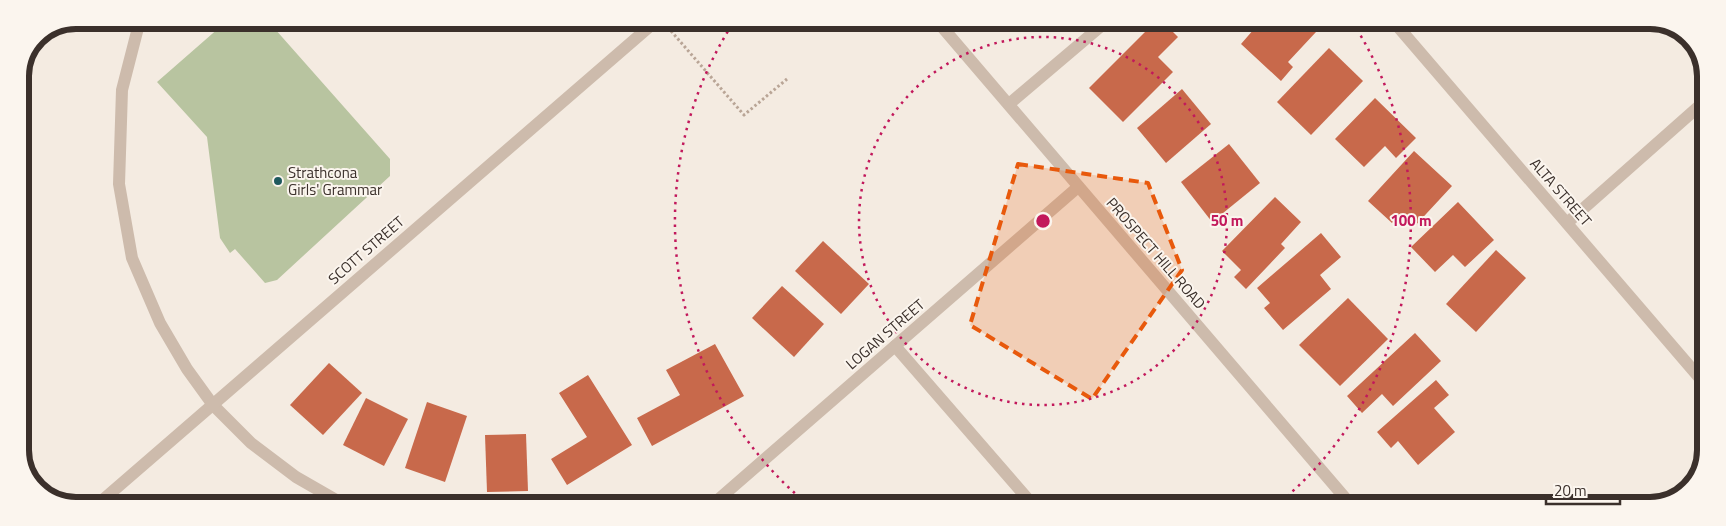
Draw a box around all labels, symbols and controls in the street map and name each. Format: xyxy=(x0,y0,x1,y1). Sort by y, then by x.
street label: ALTA STREET xyxy=(1525,153,1597,231)
place label: Strathcona Girls' Grammar xyxy=(288,161,382,201)
marker: Strathcona Girls' Grammar xyxy=(272,175,284,187)
street label: PROSPECT HILL ROAD xyxy=(1101,192,1211,314)
text: 50 m xyxy=(1211,209,1243,232)
text: 100 m xyxy=(1390,209,1432,232)
street label: SCOTT STREET xyxy=(323,210,409,290)
centre of rings xyxy=(1034,212,1052,230)
street label: LOGAN STREET xyxy=(840,293,930,375)
scale bar xyxy=(1546,474,1620,506)
text: 20 m xyxy=(1554,479,1587,502)

